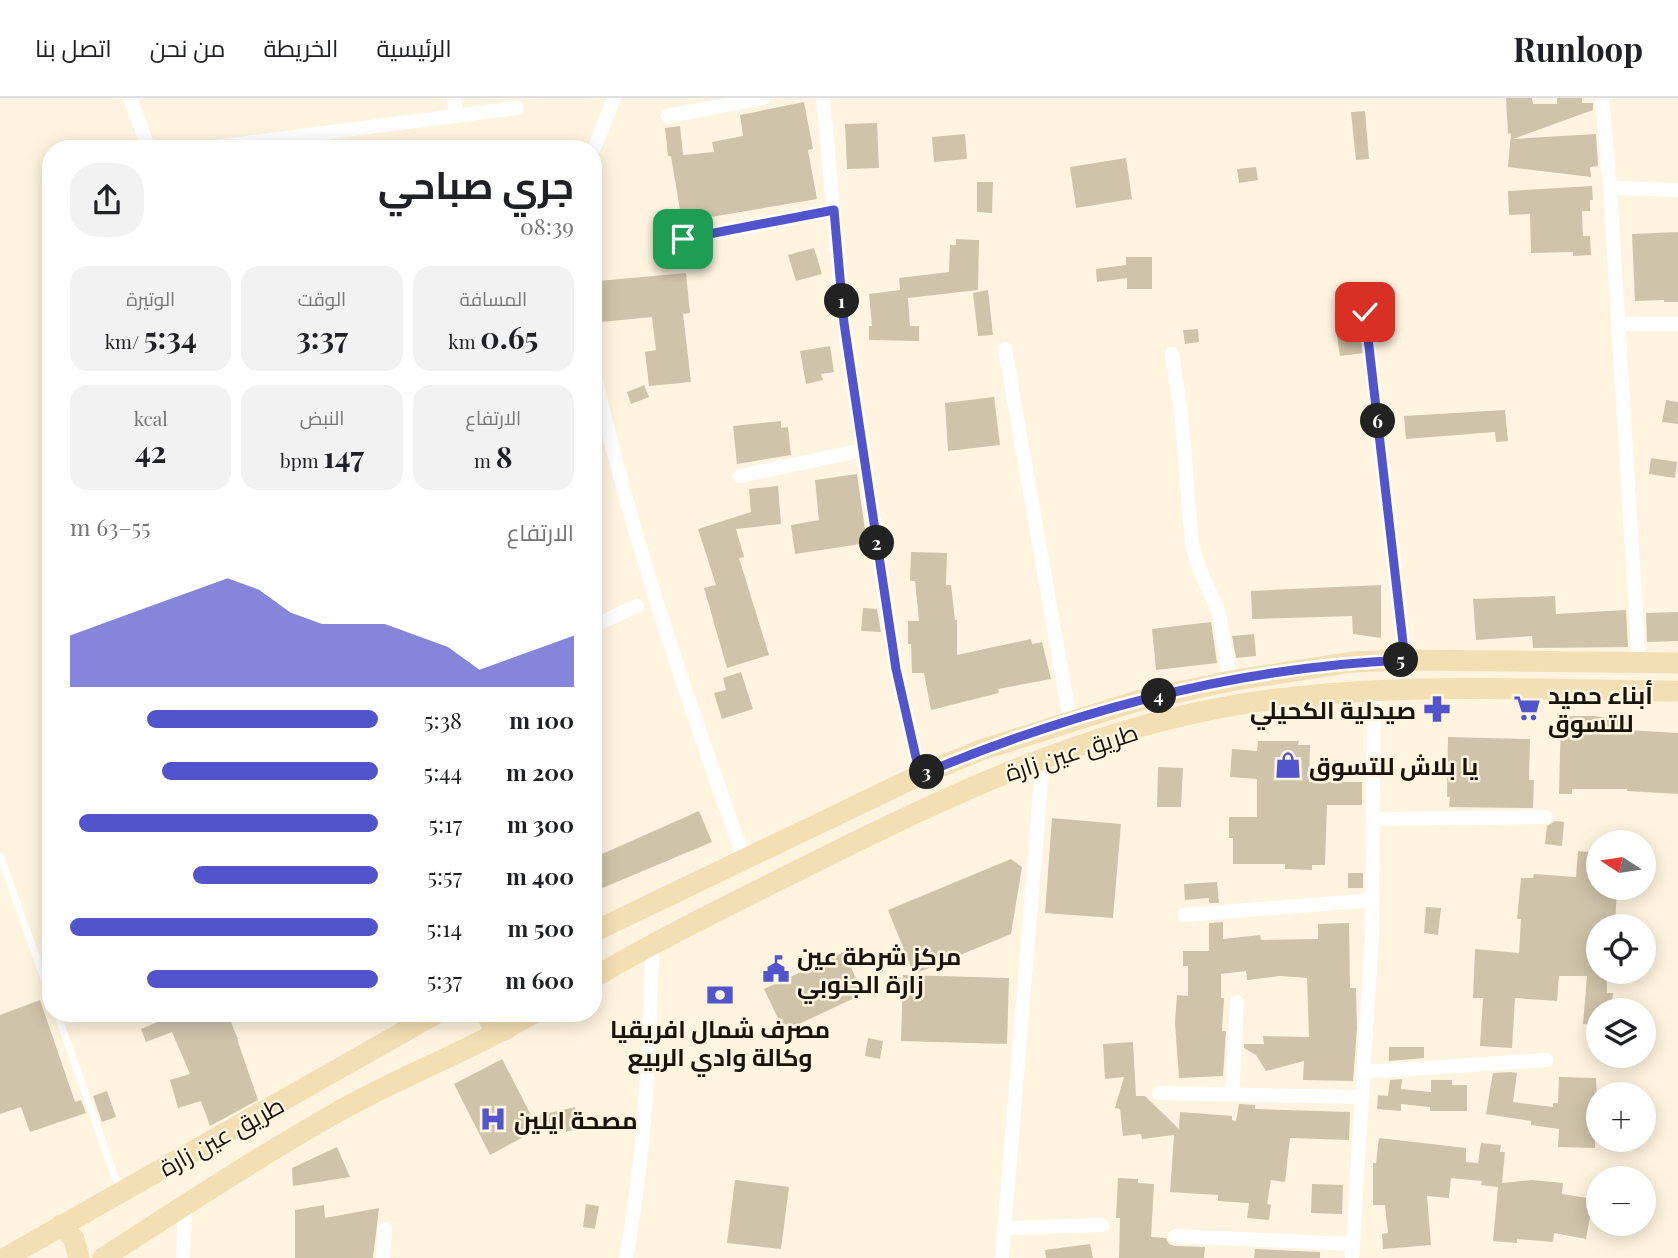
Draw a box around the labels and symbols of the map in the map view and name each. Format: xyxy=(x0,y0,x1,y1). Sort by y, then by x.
pin xyxy=(653,209,713,269)
pin xyxy=(1335,282,1395,342)
pin: 1 xyxy=(824,284,860,318)
pin: 6 xyxy=(1360,404,1396,438)
pin: 2 xyxy=(860,526,894,560)
pin: 5 xyxy=(1384,642,1418,678)
pin: 4 xyxy=(1142,678,1176,714)
place label: أبناء حميد للتسوق xyxy=(1548,678,1653,738)
place label: صيدلية الكحيلي xyxy=(1250,693,1416,730)
supermarket icon: أبناء حميد للتسوق xyxy=(1512,693,1542,723)
pharmacy icon: صيدلية الكحيلي xyxy=(1422,694,1452,724)
street label: طريق عين زارة xyxy=(1000,714,1142,788)
place label: يا بلاش للتسوق xyxy=(1309,749,1478,781)
shop icon: يا بلاش للتسوق xyxy=(1273,750,1303,780)
pin: 3 xyxy=(909,754,944,790)
north arrow xyxy=(1586,830,1656,900)
place label: مركز شرطة عين زارة الجنوبي xyxy=(797,939,961,1004)
public building icon: مركز شرطة عين زارة الجنوبي xyxy=(761,954,791,984)
bank icon: مصرف شمال افريقيا وكالة وادي الربيع xyxy=(705,980,735,1010)
place label: مصرف شمال افريقيا وكالة وادي الربيع xyxy=(610,1012,830,1077)
street label: طريق عين زارة xyxy=(153,1088,290,1183)
place label: مصحة ايلين xyxy=(514,1103,638,1135)
hospital icon: مصحة ايلين xyxy=(478,1104,508,1134)

